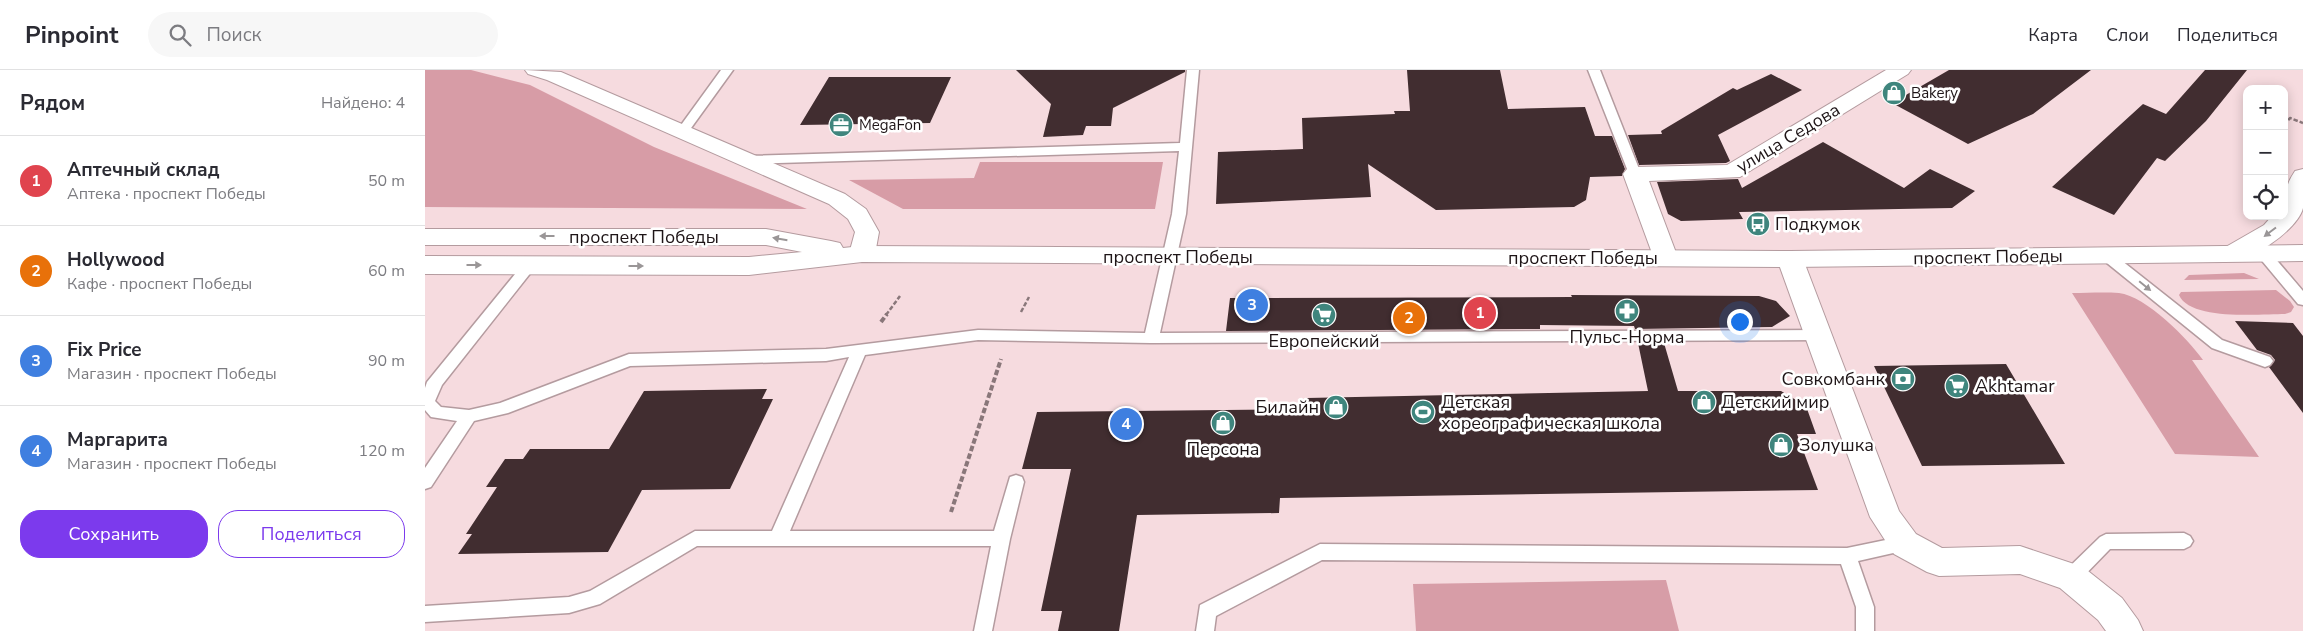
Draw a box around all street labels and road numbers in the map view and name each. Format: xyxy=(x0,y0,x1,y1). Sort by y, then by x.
street label: улица Седова xyxy=(1732,98,1844,178)
street label: проспект Победы xyxy=(569,225,719,249)
street label: проспект Победы xyxy=(1913,244,2063,270)
street label: проспект Победы xyxy=(1103,245,1253,269)
street label: проспект Победы xyxy=(1508,246,1658,270)

